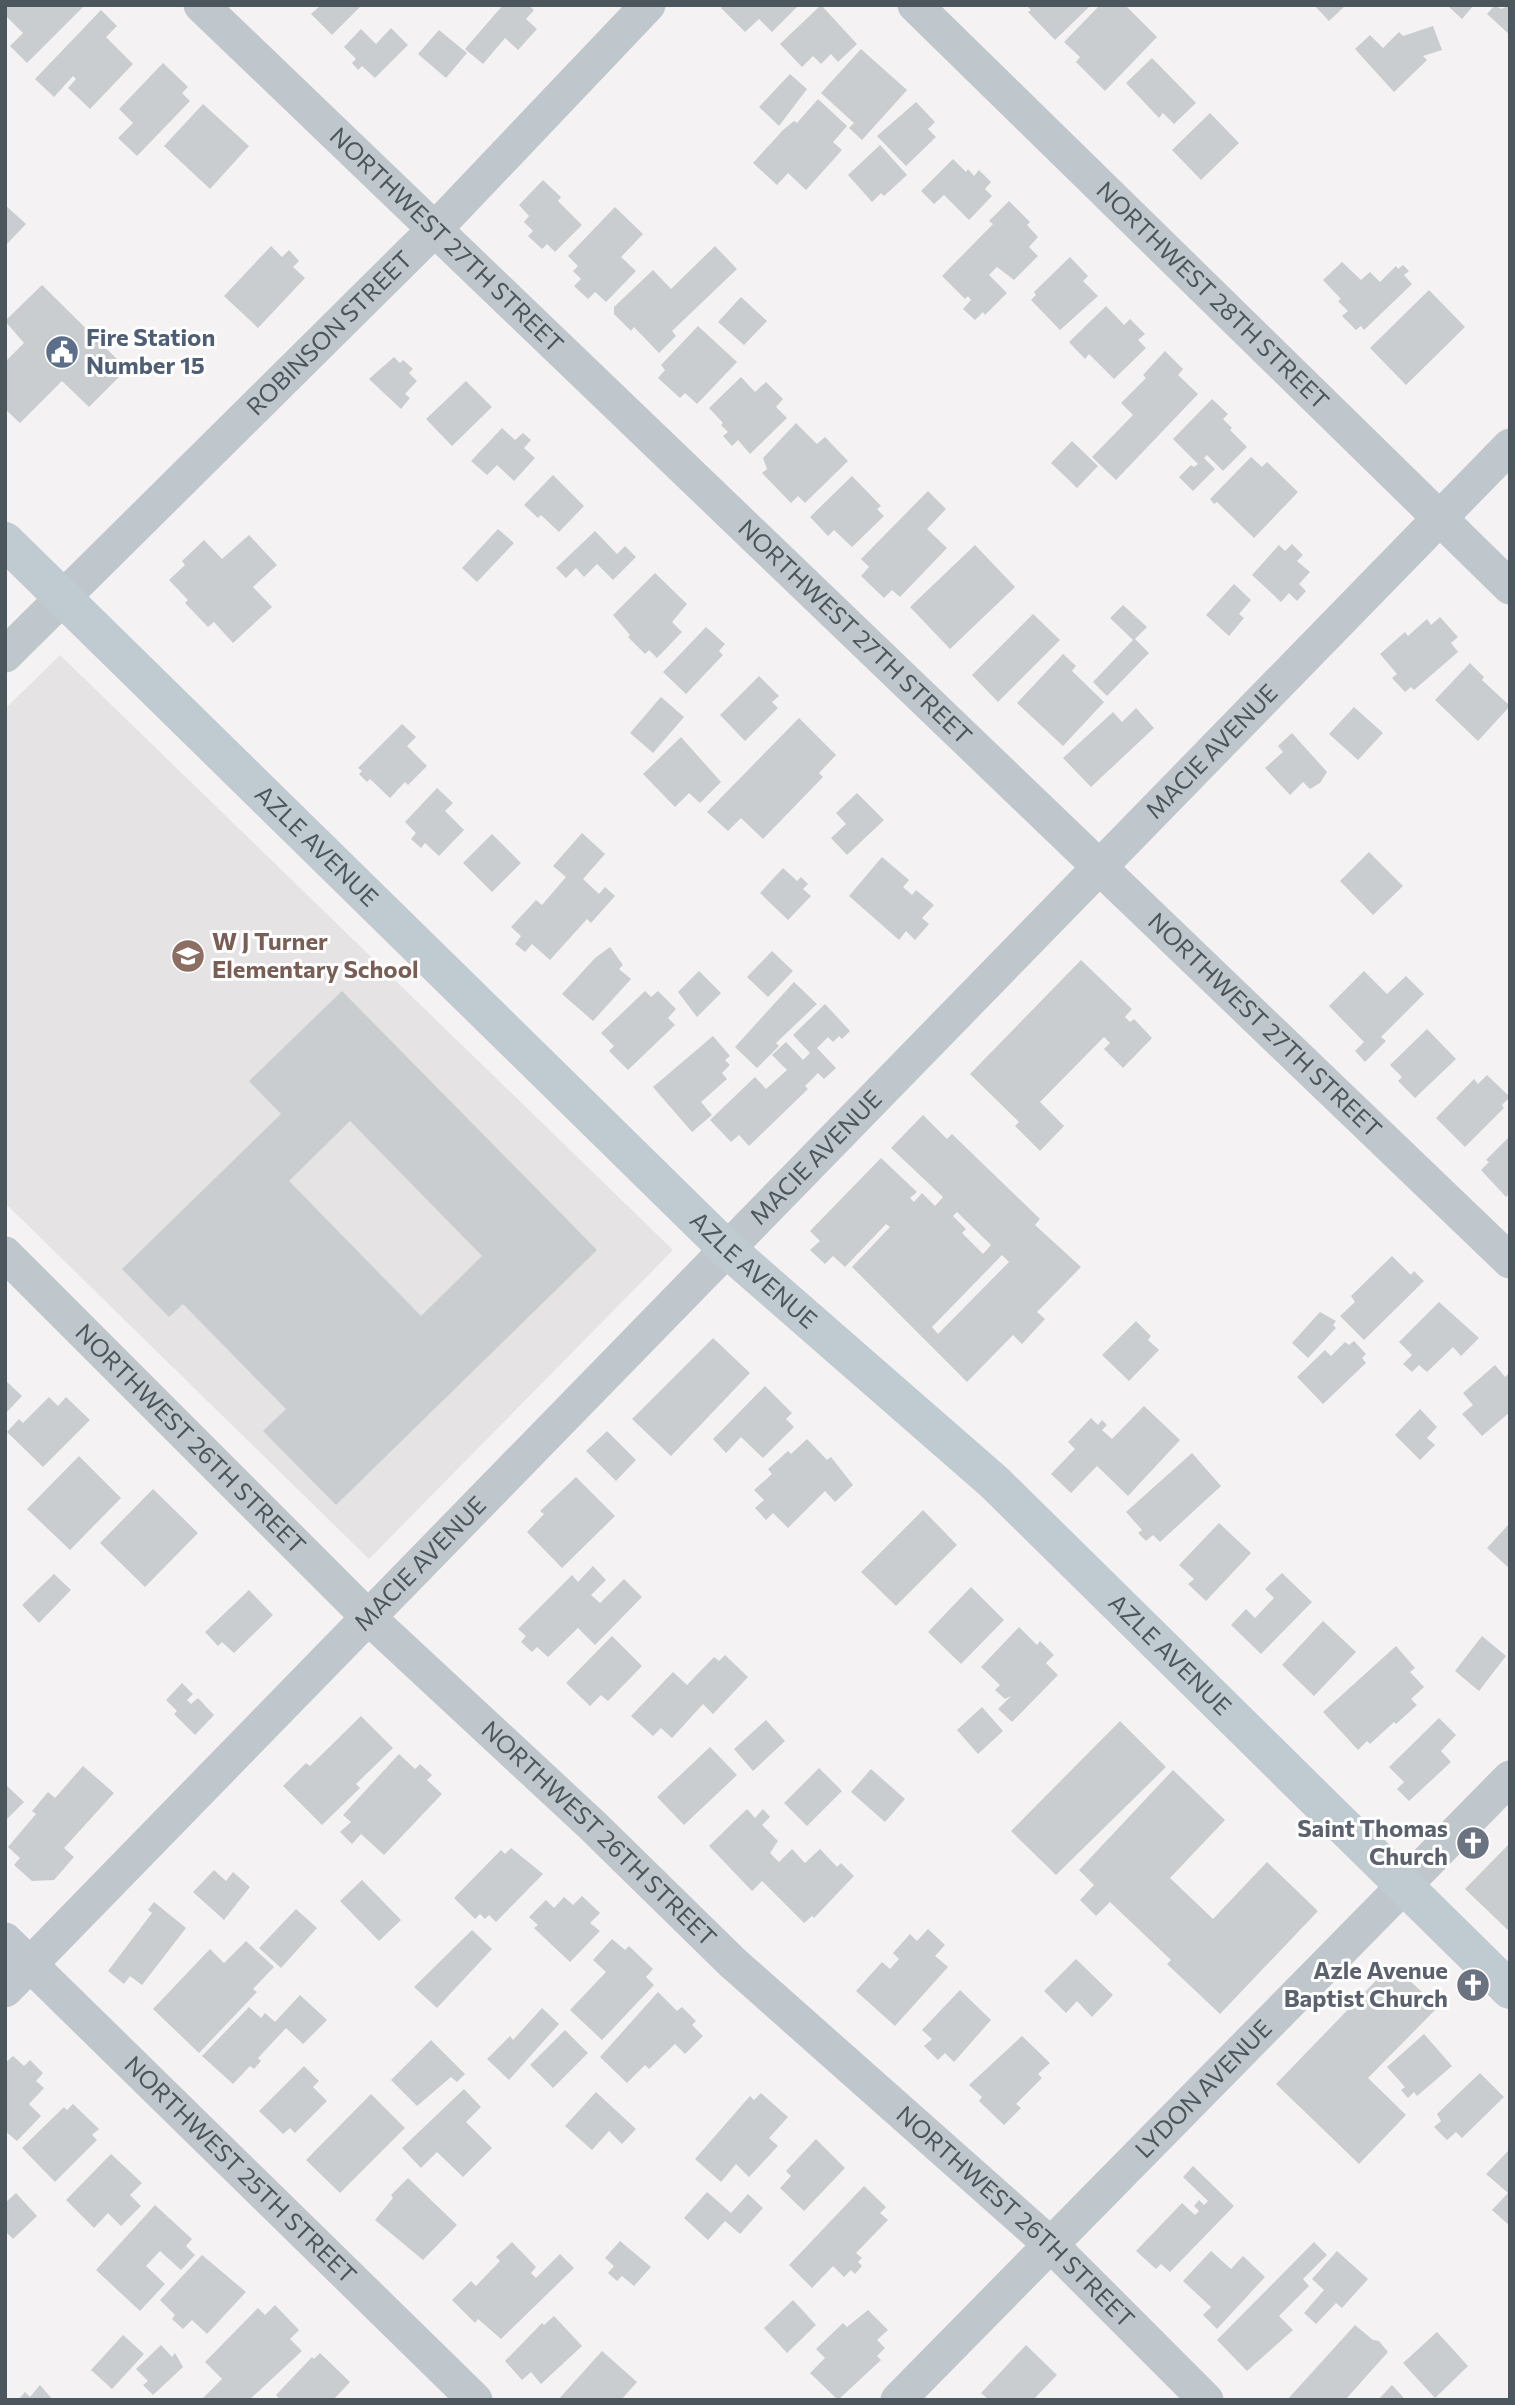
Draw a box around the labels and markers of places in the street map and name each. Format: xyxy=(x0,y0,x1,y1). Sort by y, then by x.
place label: Fire Station Number 15 xyxy=(86,322,215,379)
public building icon: Fire Station Number 15 xyxy=(43,333,81,371)
place label: W J Turner Elementary School xyxy=(212,926,419,983)
school or university icon: W J Turner Elementary School xyxy=(169,937,207,975)
place label: Saint Thomas Church xyxy=(1297,1813,1448,1870)
church icon: Saint Thomas Church xyxy=(1454,1824,1492,1862)
place label: Azle Avenue Baptist Church xyxy=(1284,1955,1448,2012)
church icon: Azle Avenue Baptist Church xyxy=(1454,1966,1492,2004)

